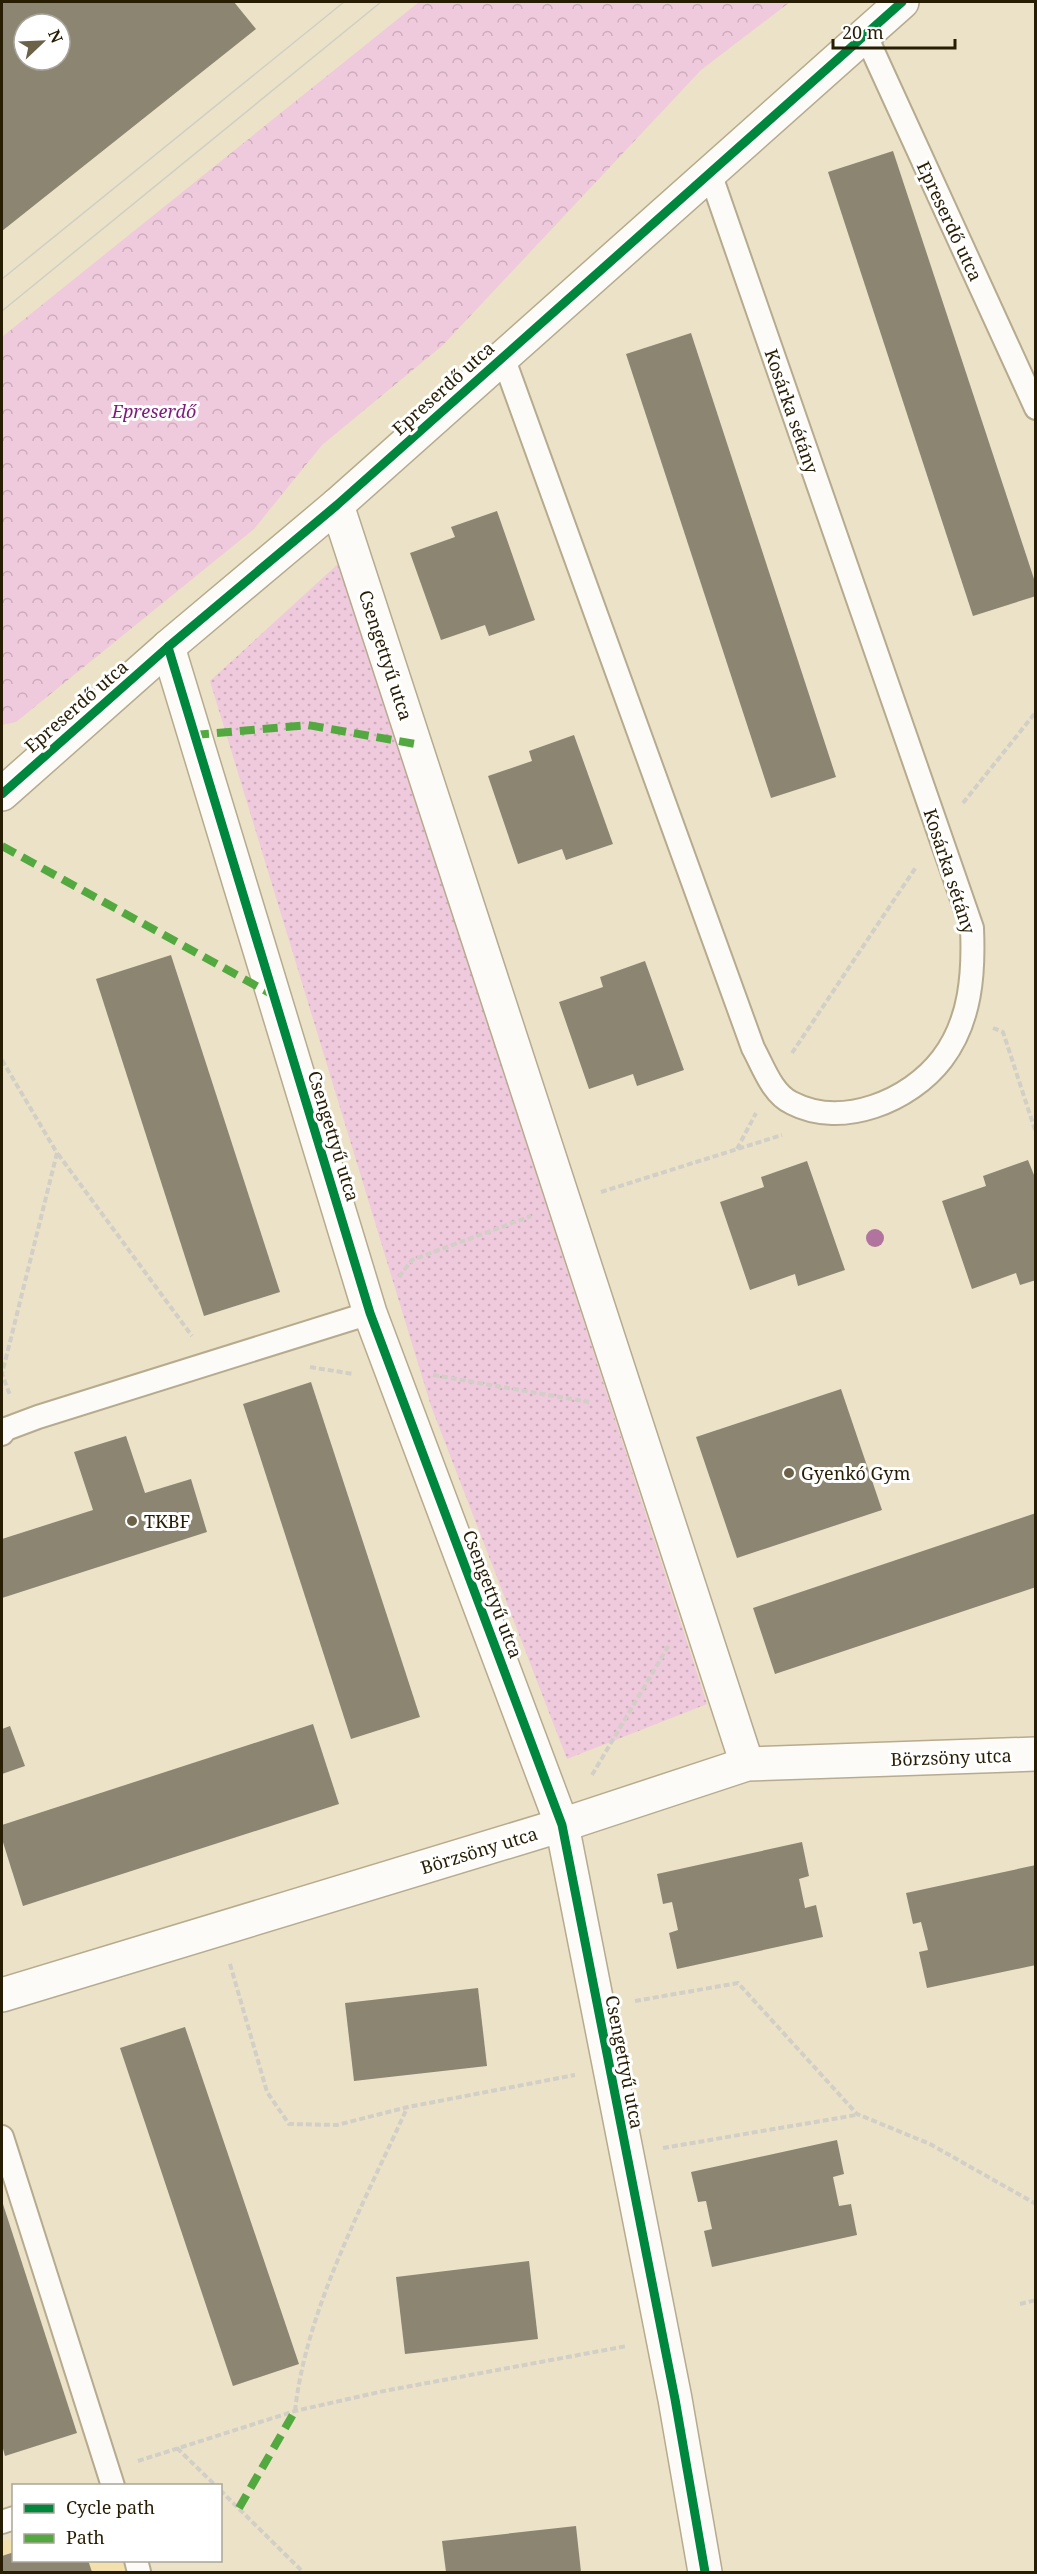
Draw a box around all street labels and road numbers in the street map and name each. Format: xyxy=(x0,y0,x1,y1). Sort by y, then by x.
street label: Epreserdő utca xyxy=(912,157,988,285)
street label: Epreserdő utca xyxy=(387,336,499,440)
street label: Kosárka sétány xyxy=(759,345,825,477)
street label: Csengettyű utca xyxy=(354,587,418,723)
street label: Epreserdő utca xyxy=(19,654,133,758)
street label: Kosárka sétány xyxy=(918,805,982,937)
street label: Csengettyű utca xyxy=(303,1068,365,1204)
street label: Csengettyű utca xyxy=(458,1526,528,1662)
street label: Börzsöny utca xyxy=(890,1743,1012,1771)
street label: Börzsöny utca xyxy=(418,1821,540,1879)
street label: Csengettyű utca xyxy=(600,1993,650,2131)

